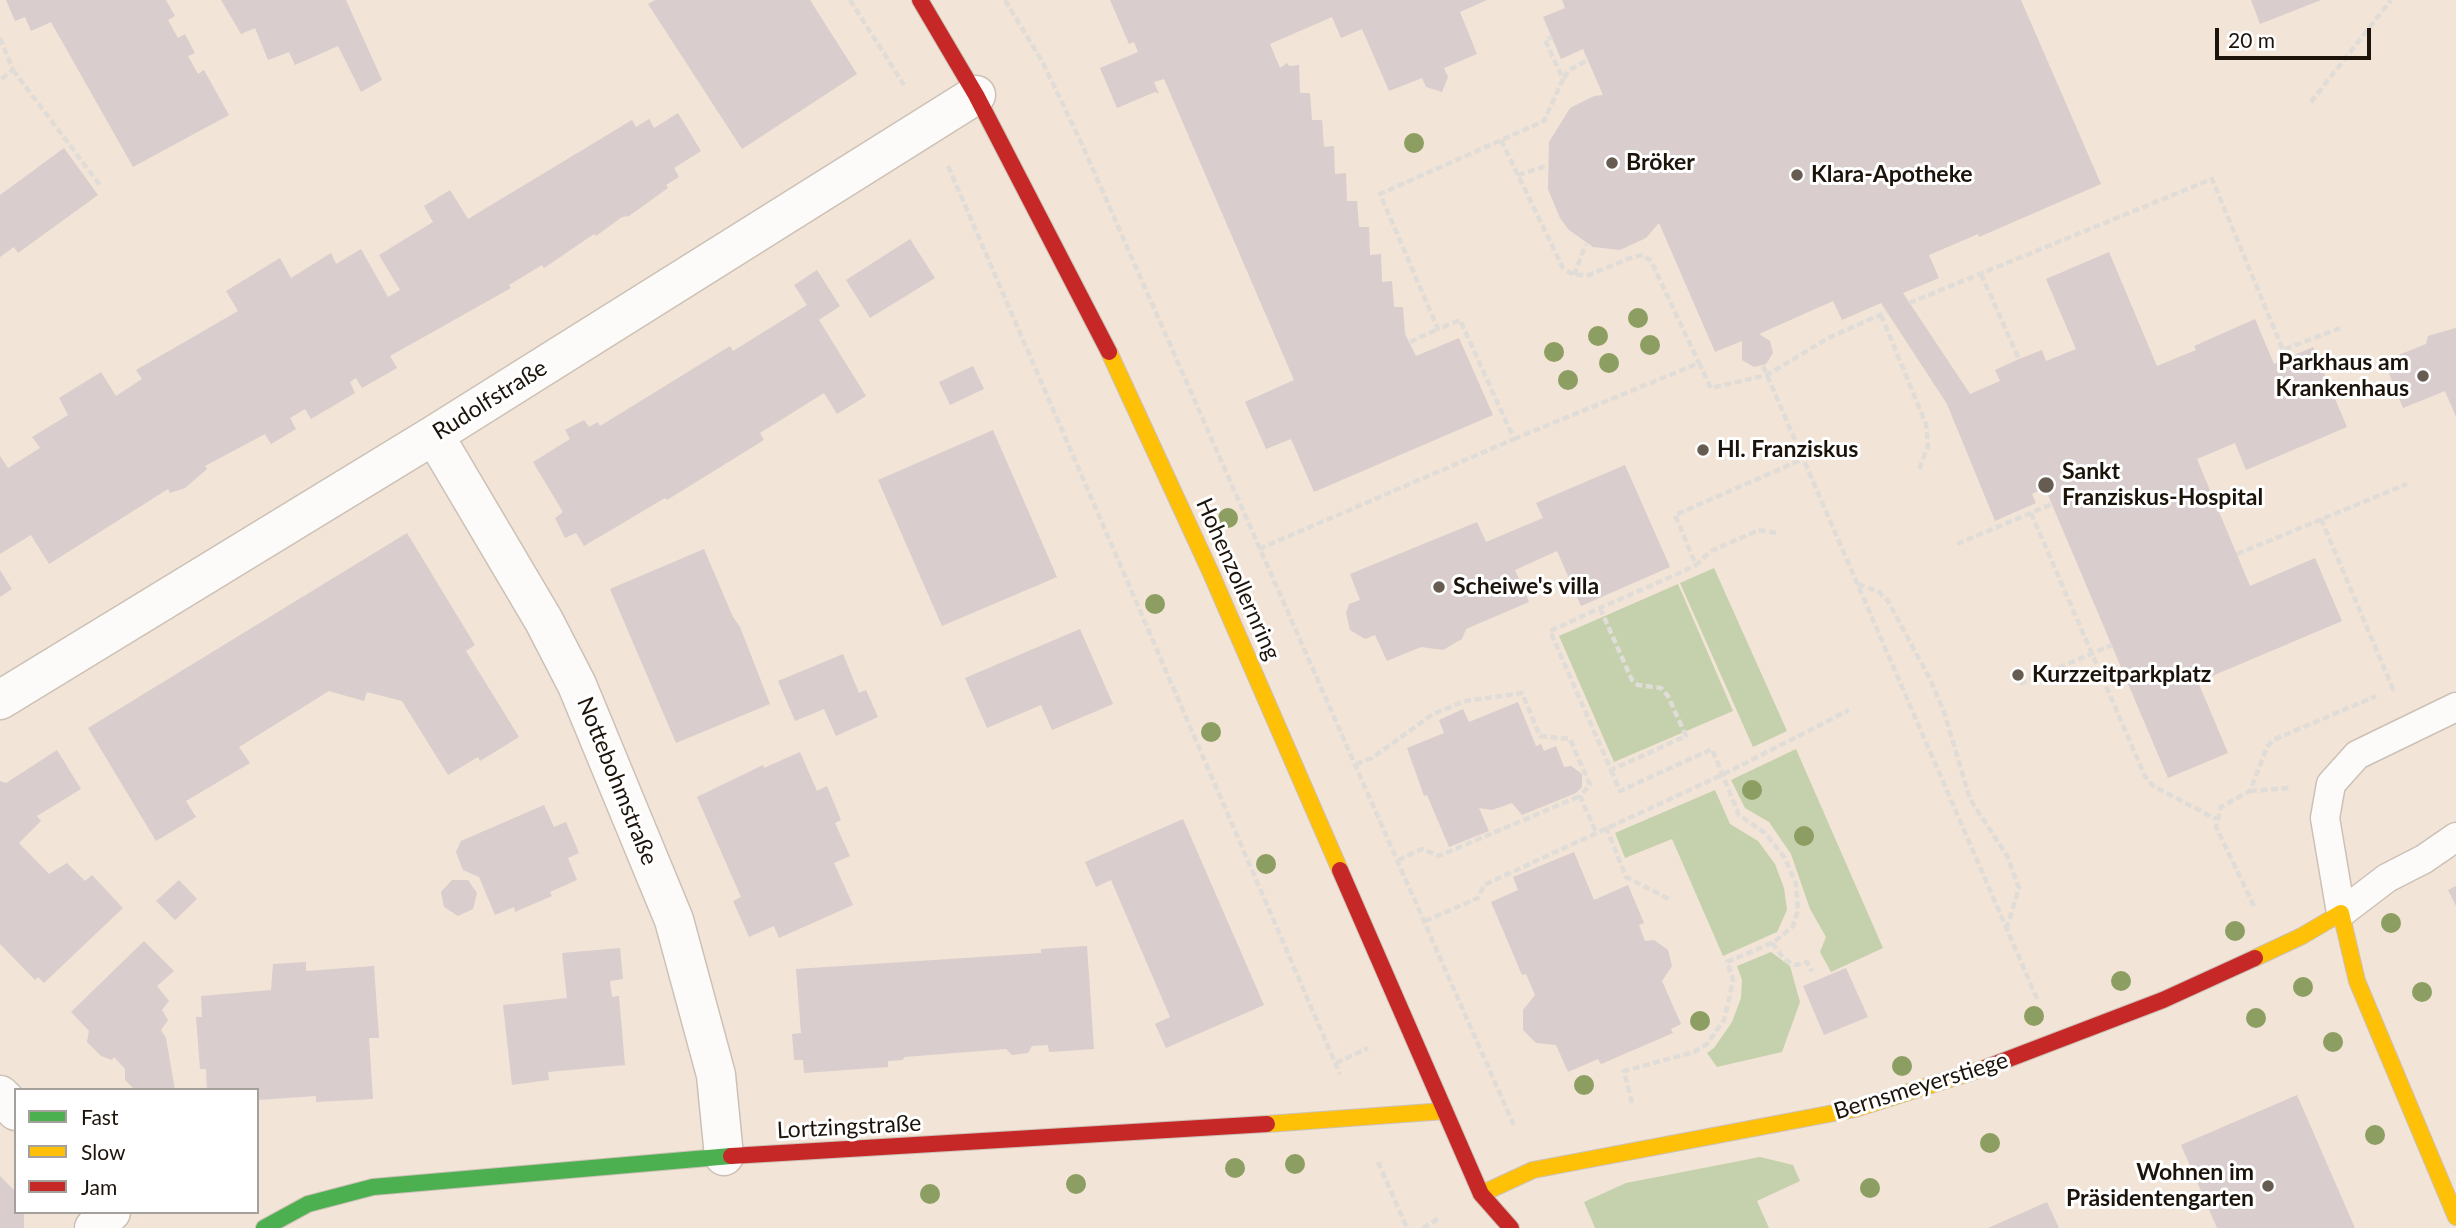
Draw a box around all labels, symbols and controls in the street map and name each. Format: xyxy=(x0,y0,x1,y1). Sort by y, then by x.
scale bar xyxy=(2218,14,2374,58)
text: 20 m xyxy=(2228,27,2275,52)
place label: Bröker xyxy=(1626,149,1695,177)
marker: Bröker xyxy=(1604,155,1620,171)
place label: Klara-Apotheke xyxy=(1811,161,1973,189)
marker: Klara-Apotheke xyxy=(1789,167,1805,183)
place label: Parkhaus am Krankenhaus xyxy=(2275,349,2409,403)
street label: Rudolfstraße xyxy=(428,354,552,446)
marker: Parkhaus am Krankenhaus xyxy=(2415,368,2431,384)
place label: Hl. Franziskus xyxy=(1717,436,1858,464)
marker: Hl. Franziskus xyxy=(1695,442,1711,458)
place label: Sankt Franziskus-Hospital xyxy=(2062,458,2263,512)
marker: Sankt Franziskus-Hospital xyxy=(2036,475,2056,495)
street label: Hohenzollernring xyxy=(1190,494,1286,664)
place label: Scheiwe's villa xyxy=(1453,573,1599,601)
marker: Scheiwe's villa xyxy=(1431,579,1447,595)
place label: Kurzzeitparkplatz xyxy=(2032,661,2211,689)
marker: Kurzzeitparkplatz xyxy=(2010,667,2026,683)
street label: Nottebohmstraße xyxy=(571,693,663,869)
street label: Bernsmeyerstiege xyxy=(1830,1046,2012,1126)
legend xyxy=(14,1088,259,1214)
text: Fast xyxy=(81,1104,118,1129)
street label: Lortzingstraße xyxy=(776,1109,922,1145)
text: Slow xyxy=(81,1139,125,1164)
place label: Wohnen im Präsidentengarten xyxy=(2066,1159,2254,1213)
text: Jam xyxy=(81,1174,117,1199)
marker: Wohnen im Präsidentengarten xyxy=(2260,1178,2276,1194)

